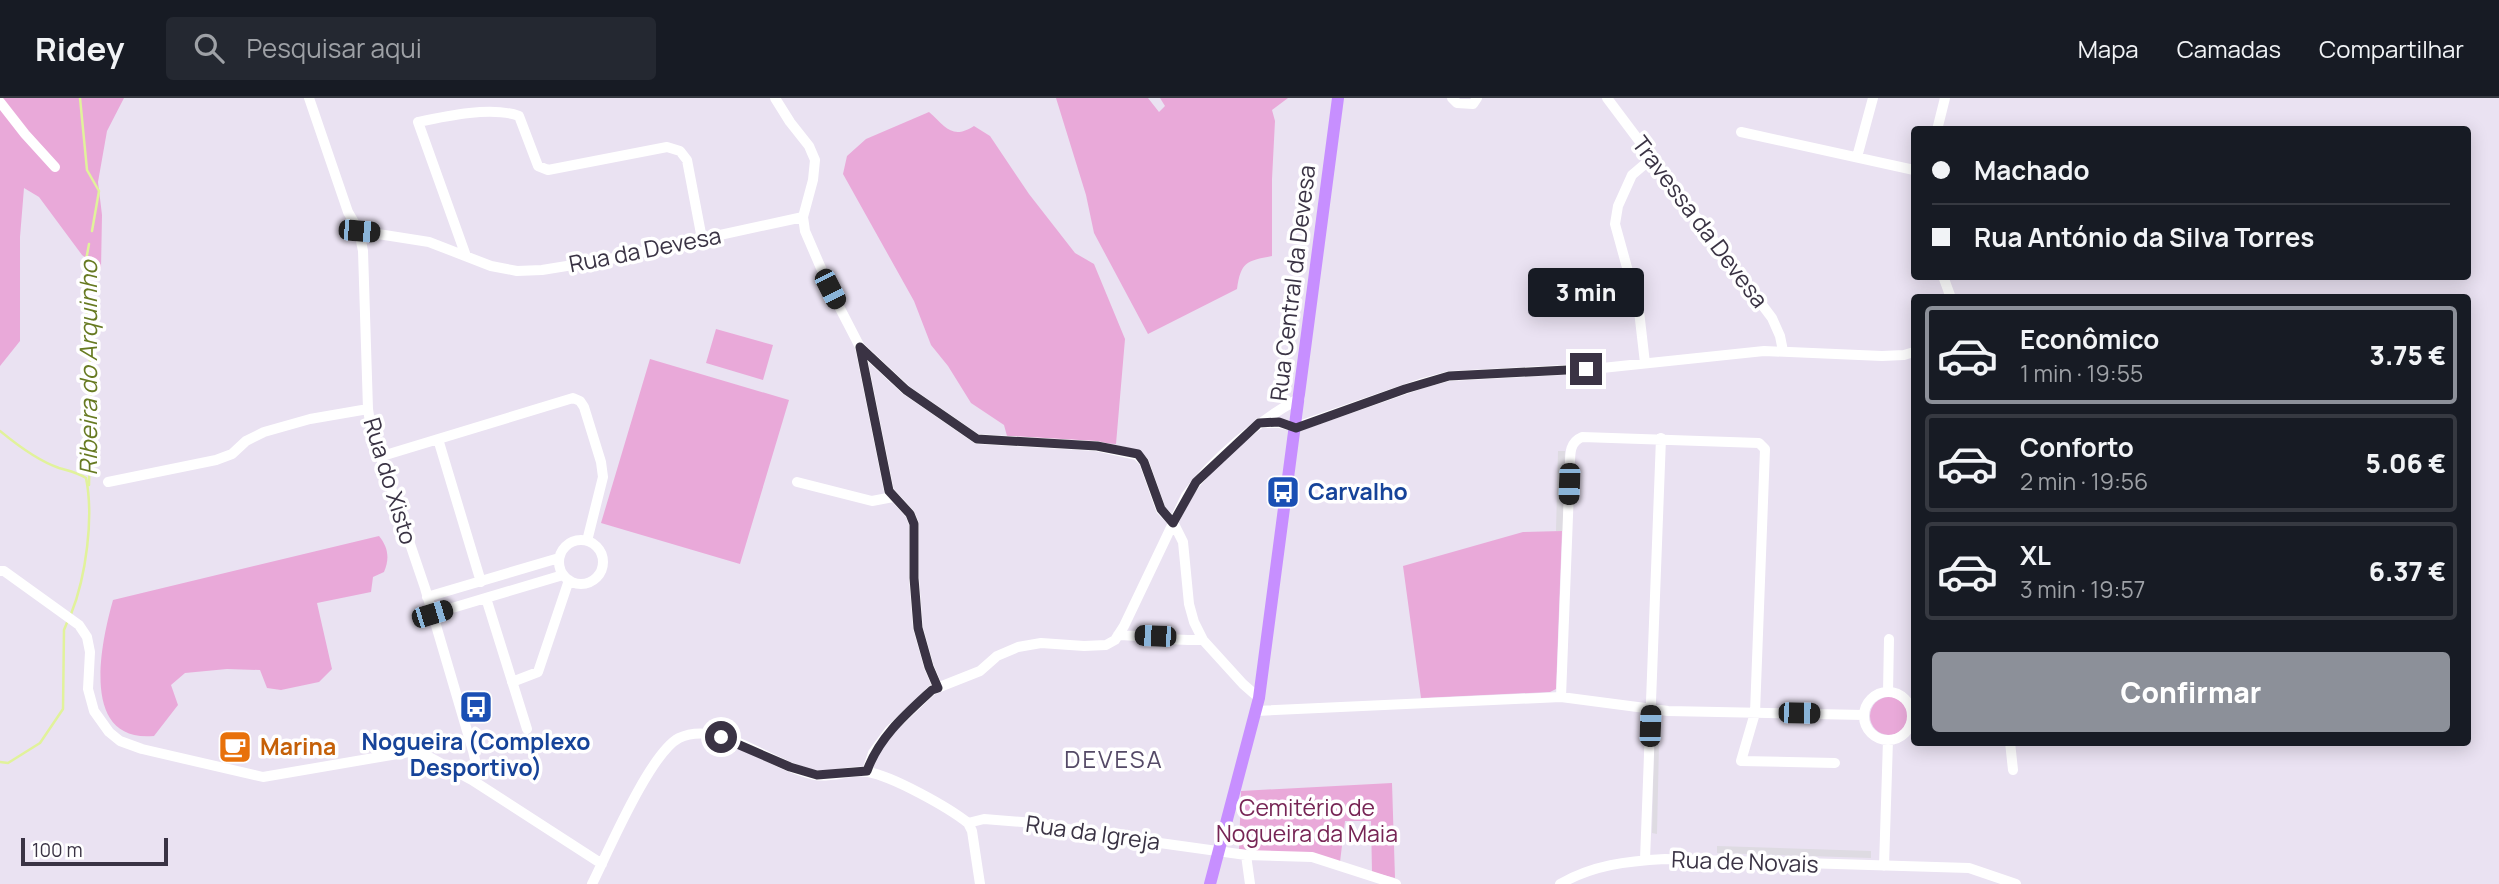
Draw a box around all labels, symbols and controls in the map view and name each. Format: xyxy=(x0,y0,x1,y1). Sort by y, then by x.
search box xyxy=(166,17,656,80)
text: Ridey xyxy=(35,26,124,71)
icon: search xyxy=(190,29,228,67)
text: Pesquisar aqui xyxy=(246,30,422,66)
text: Mapa xyxy=(2078,32,2139,65)
text: Camadas xyxy=(2177,32,2281,65)
text: Compartilhar xyxy=(2319,32,2464,65)
street label: Travessa da Devesa xyxy=(1625,129,1776,314)
text: Machado xyxy=(1974,152,2090,188)
street label: Rua Central da Devesa xyxy=(1262,163,1322,403)
car xyxy=(338,219,381,243)
street label: Rua da Devesa xyxy=(566,219,724,279)
text: Rua António da Silva Torres xyxy=(1974,219,2314,255)
water label: Ribeira do Arquinho xyxy=(71,259,104,475)
car xyxy=(812,266,849,312)
callout: 3 min xyxy=(1528,268,1644,316)
text: 3 min xyxy=(1556,276,1616,308)
text: Econômico xyxy=(2020,321,2159,357)
icon: car xyxy=(1936,324,1999,387)
text: 3.75 € xyxy=(2370,337,2446,373)
route end xyxy=(1570,353,1602,385)
text: 1 min · 19:55 xyxy=(2020,357,2143,389)
street label: Rua do Xisto xyxy=(356,413,425,548)
text: Conforto xyxy=(2020,429,2134,465)
icon: car xyxy=(1936,432,1999,495)
text: 5.06 € xyxy=(2365,445,2446,481)
car xyxy=(1558,463,1581,505)
text: 2 min · 19:56 xyxy=(2020,465,2148,497)
bus stop icon: Carvalho xyxy=(1264,473,1302,511)
place label: Carvalho xyxy=(1308,475,1408,507)
text: XL xyxy=(2020,537,2051,573)
icon: car xyxy=(1936,540,1999,603)
text: 6.37 € xyxy=(2369,553,2446,589)
text: 3 min · 19:57 xyxy=(2020,573,2145,605)
car xyxy=(409,598,456,630)
car xyxy=(1134,625,1177,647)
button: Confirmar xyxy=(1932,652,2450,732)
bus stop icon: Nogueira (Complexo Desportivo) xyxy=(457,688,495,726)
car xyxy=(1778,702,1821,724)
car xyxy=(1639,705,1662,747)
route start xyxy=(705,721,737,753)
place label: Nogueira (Complexo Desportivo) xyxy=(362,725,590,783)
cafe icon: Marina xyxy=(216,728,254,766)
place label: Marina xyxy=(260,730,336,762)
district label: DEVESA xyxy=(1064,742,1164,775)
park label: Cemitério de Nogueira da Maia xyxy=(1216,791,1398,849)
street label: Rua da Igreja xyxy=(1024,807,1162,857)
scale bar xyxy=(21,835,168,867)
text: 100 m xyxy=(32,837,83,863)
street label: Rua de Novais xyxy=(1671,842,1819,880)

